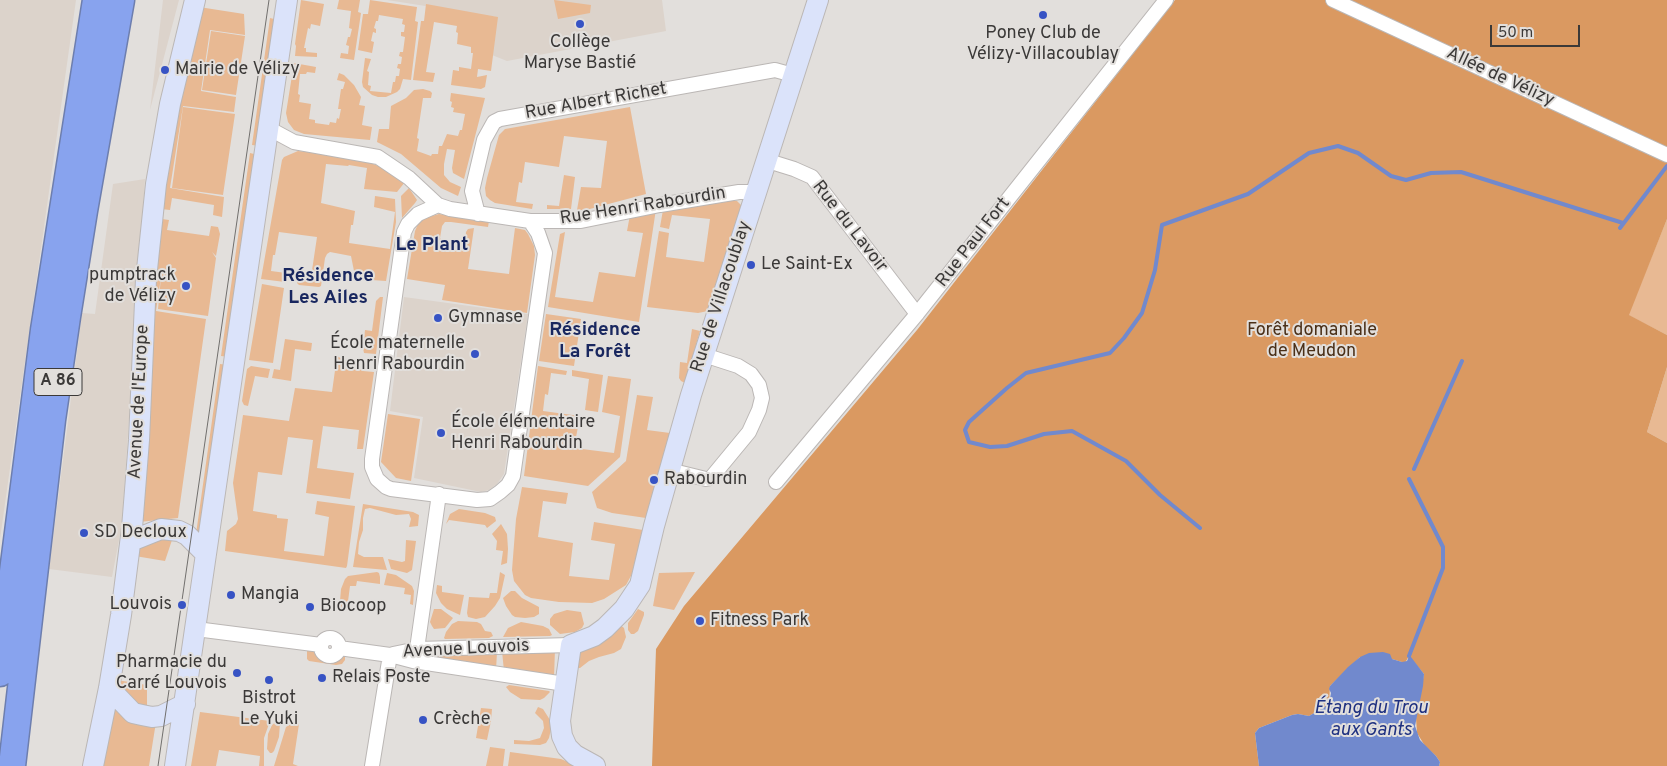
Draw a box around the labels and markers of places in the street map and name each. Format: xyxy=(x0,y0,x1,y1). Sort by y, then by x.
marker: Poney Club de Vélizy-Villacoublay xyxy=(1037,9,1049,21)
marker: Collège Maryse Bastié xyxy=(574,18,586,30)
place label: Poney Club de Vélizy-Villacoublay xyxy=(967,23,1119,66)
place label: Collège Maryse Bastié xyxy=(524,32,636,74)
place label: Mairie de Vélizy xyxy=(175,59,300,81)
marker: Mairie de Vélizy xyxy=(159,64,171,76)
place label: Le Saint-Ex xyxy=(761,254,853,276)
marker: Le Saint-Ex xyxy=(745,259,757,271)
place label: pumptrack de Vélizy xyxy=(89,265,176,308)
marker: pumptrack de Vélizy xyxy=(180,280,192,292)
place label: Gymnase xyxy=(448,307,523,329)
marker: Gymnase xyxy=(432,312,444,324)
place label: École maternelle Henri Rabourdin xyxy=(330,333,465,376)
marker: École maternelle Henri Rabourdin xyxy=(469,348,481,360)
place label: École élémentaire Henri Rabourdin xyxy=(451,412,595,454)
marker: École élémentaire Henri Rabourdin xyxy=(435,427,447,439)
place label: Rabourdin xyxy=(664,469,747,491)
marker: Rabourdin xyxy=(648,474,660,486)
place label: SD Decloux xyxy=(94,522,187,544)
marker: SD Decloux xyxy=(78,527,90,539)
place label: Mangia xyxy=(241,584,299,606)
marker: Mangia xyxy=(225,589,237,601)
place label: Louvois xyxy=(109,594,172,616)
place label: Biocoop xyxy=(320,596,386,618)
marker: Louvois xyxy=(176,599,188,611)
marker: Biocoop xyxy=(304,601,316,613)
place label: Fitness Park xyxy=(710,610,809,632)
marker: Fitness Park xyxy=(694,615,706,627)
place label: Pharmacie du Carré Louvois xyxy=(116,652,227,694)
marker: Pharmacie du Carré Louvois xyxy=(231,667,243,679)
place label: Relais Poste xyxy=(332,667,430,689)
marker: Relais Poste xyxy=(316,672,328,684)
marker: Bistrot Le Yuki xyxy=(263,674,275,686)
place label: Bistrot Le Yuki xyxy=(240,688,298,731)
place label: Crèche xyxy=(433,709,490,731)
marker: Crèche xyxy=(417,714,429,726)

